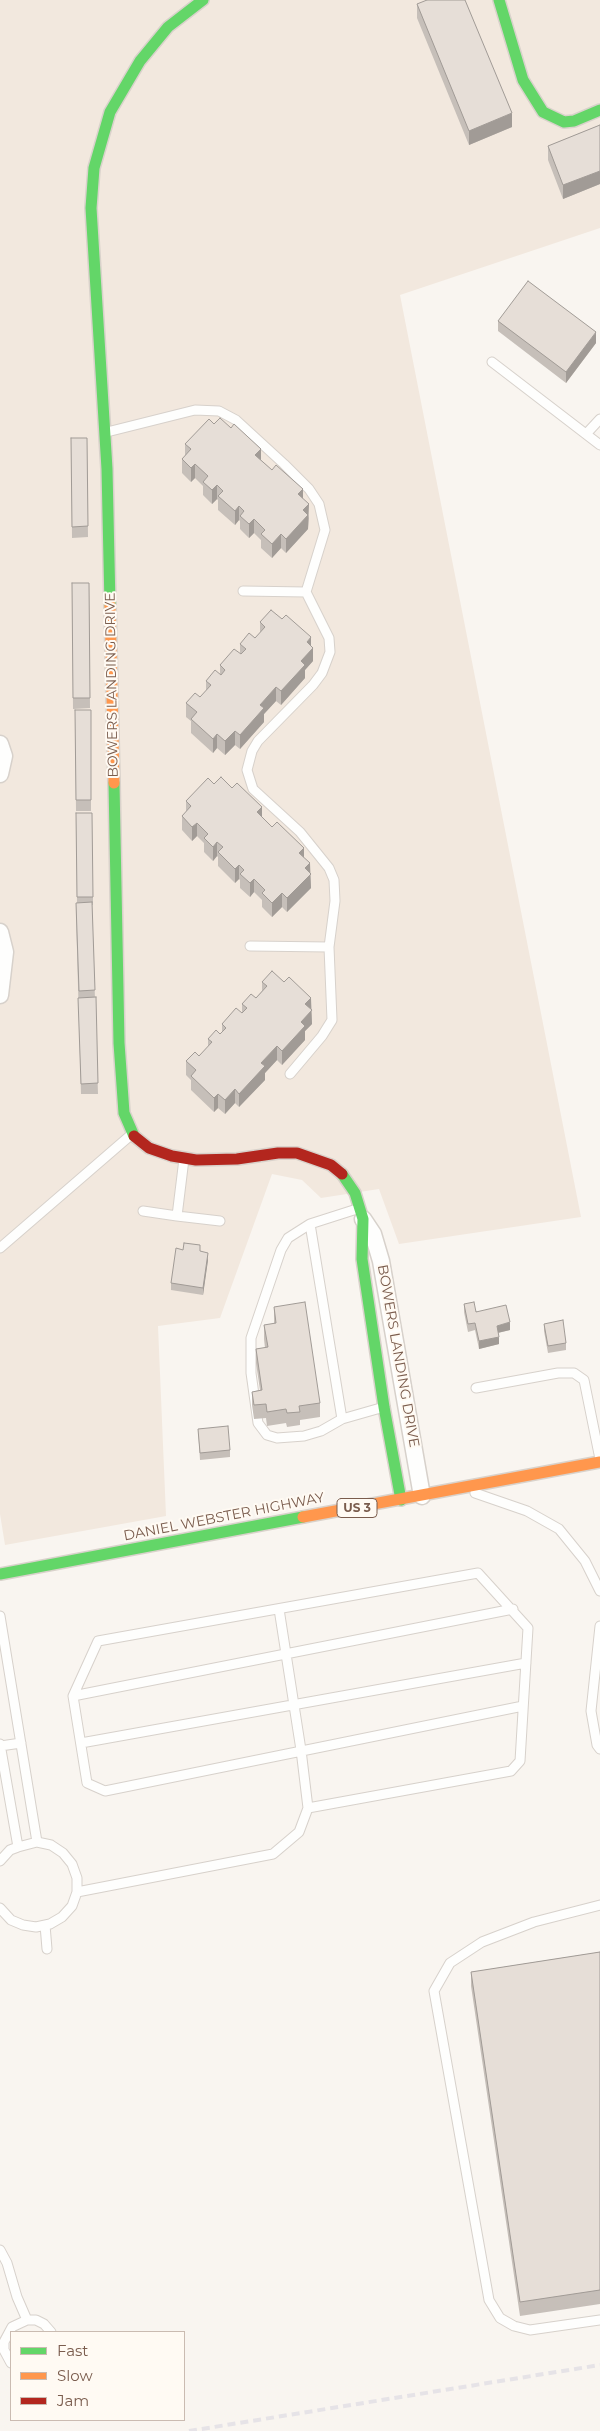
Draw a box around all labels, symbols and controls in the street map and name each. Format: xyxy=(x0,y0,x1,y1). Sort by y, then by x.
street label: BOWERS LANDING DRIVE xyxy=(102,592,122,778)
street label: BOWERS LANDING DRIVE xyxy=(374,1263,422,1449)
street label: DANIEL WEBSTER HIGHWAY xyxy=(122,1489,326,1545)
road number: US 3 xyxy=(337,1499,377,1518)
legend xyxy=(10,2331,185,2421)
text: Fast xyxy=(57,2341,88,2360)
text: Slow xyxy=(57,2366,93,2385)
text: Jam xyxy=(57,2391,89,2410)

